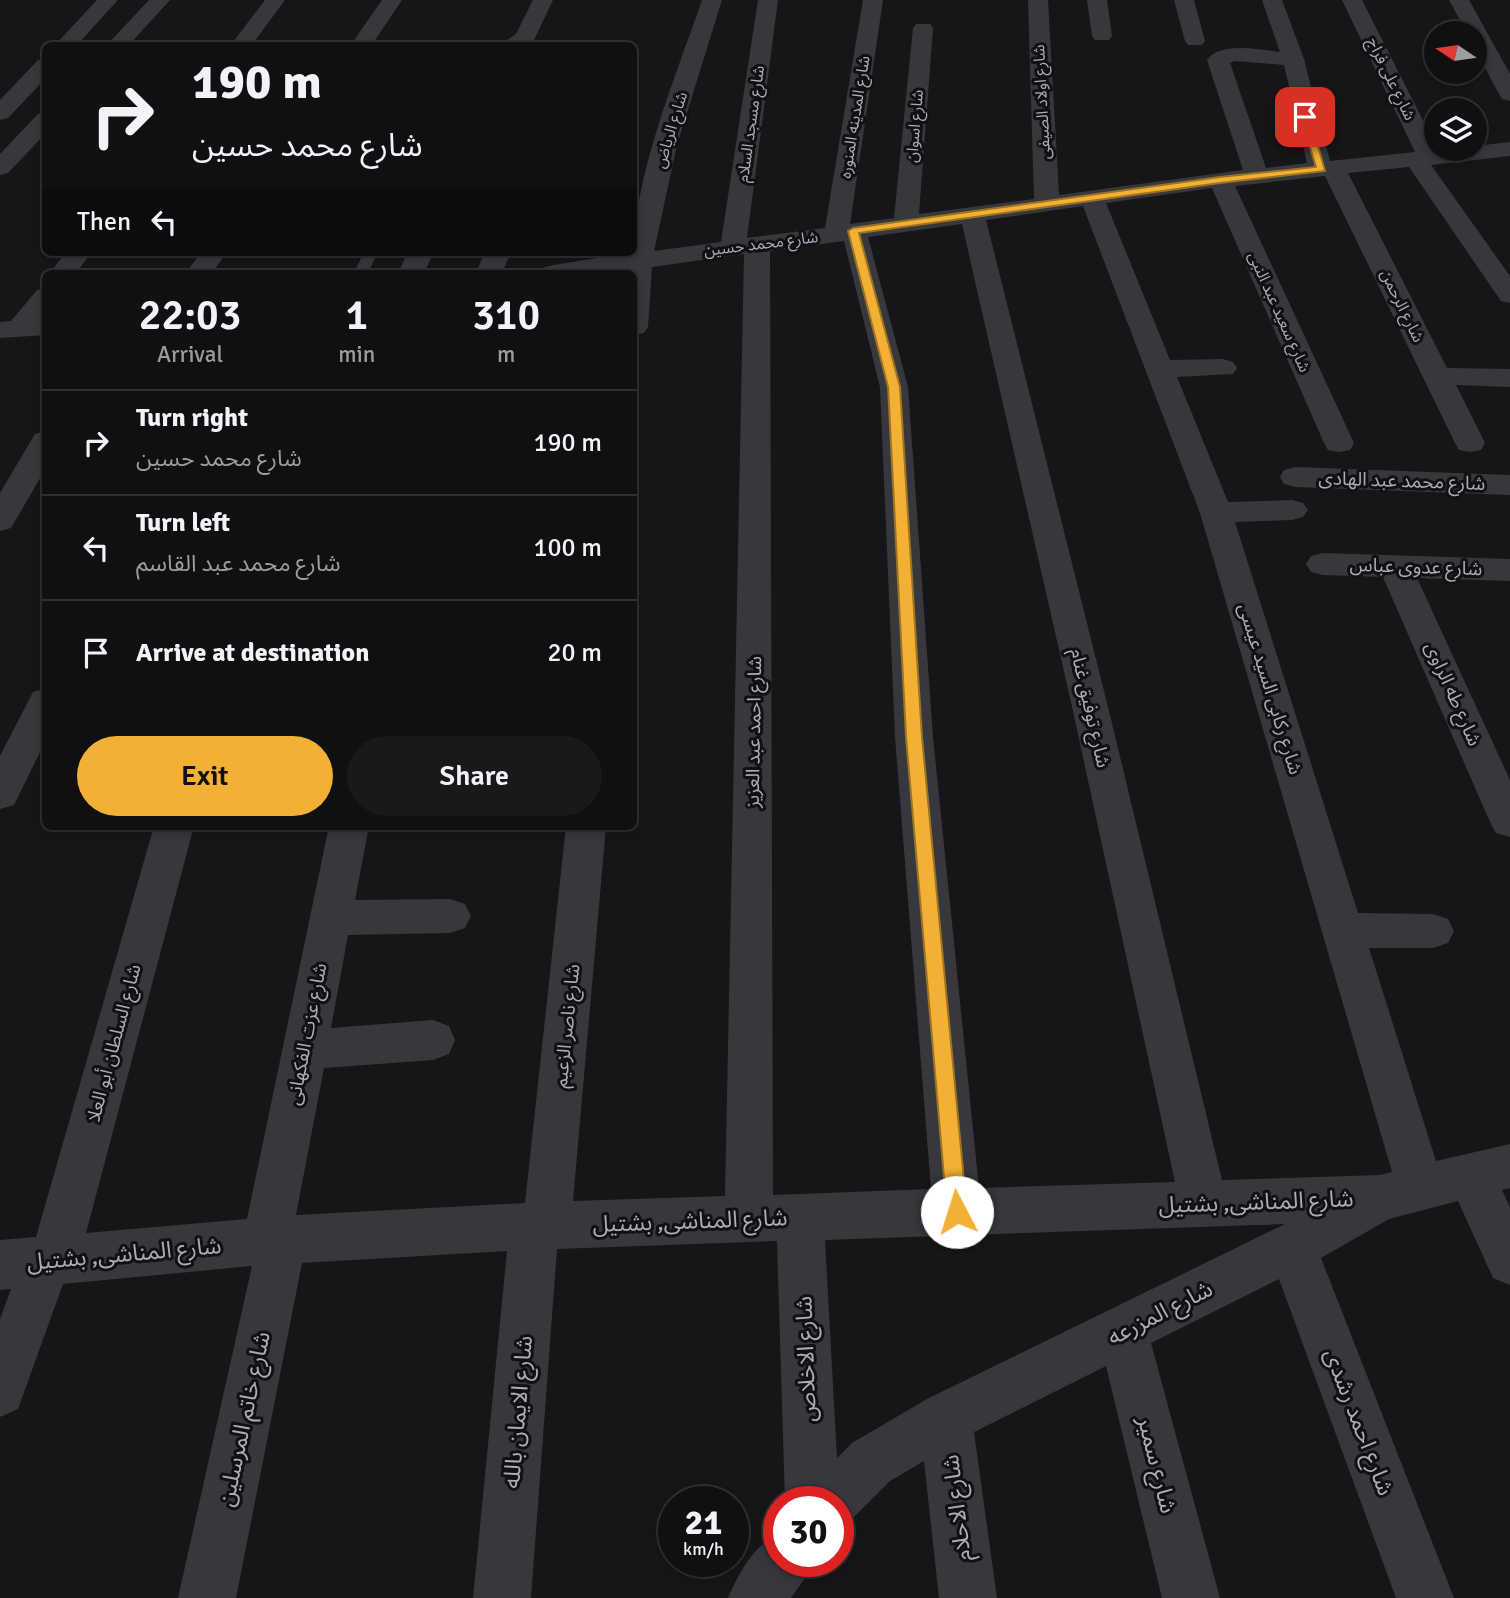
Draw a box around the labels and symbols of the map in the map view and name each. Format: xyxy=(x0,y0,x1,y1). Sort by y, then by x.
north arrow xyxy=(1424,21,1488,84)
street label: شارع على فراج xyxy=(1360,34,1420,125)
street label: شارع اولاد الصيفى xyxy=(1029,44,1057,160)
street label: شارع المدينه المنوره xyxy=(835,54,877,180)
street label: شارع مسجد السلام xyxy=(733,64,771,184)
pin xyxy=(1275,87,1335,147)
street label: شارع الرياض xyxy=(650,89,694,171)
street label: شارع اسوان xyxy=(902,89,930,164)
street label: شارع محمد حسين xyxy=(703,227,820,263)
street label: شارع سعيد عبد النبى xyxy=(1242,249,1315,376)
street label: شارع الرحمن xyxy=(1374,266,1428,347)
street label: شارع محمد عبد الهادى xyxy=(1318,466,1486,497)
street label: شارع عدوى عباس xyxy=(1349,553,1483,582)
street label: شارع ركابى السيد عيسى xyxy=(1232,600,1307,778)
street label: شارع طه الراوى xyxy=(1418,638,1487,750)
street label: شارع توفيق غنام xyxy=(1063,646,1115,770)
street label: شارع احمد عبد العزيز xyxy=(741,656,768,809)
street label: شارع عزت الفكهانى xyxy=(281,961,334,1107)
street label: شارع السلطان أبو العلا xyxy=(81,962,148,1125)
street label: شارع ناصر الزعيم xyxy=(549,963,587,1089)
position arrow xyxy=(920,1175,994,1249)
street label: شارع المناشى, بشتيل xyxy=(1158,1184,1354,1222)
street label: شارع المناشى, بشتيل xyxy=(592,1203,788,1241)
street label: شارع المناشى, بشتيل xyxy=(26,1231,223,1279)
street label: شارع المزرعه xyxy=(1102,1274,1218,1354)
street label: شارع الاخلاص xyxy=(789,1295,825,1423)
street label: شارع خاتم المرسلين xyxy=(211,1329,279,1510)
street label: شارع الايمان بالله xyxy=(497,1334,541,1490)
street label: شارع احمد رشدى xyxy=(1316,1344,1400,1500)
street label: شارع سمير xyxy=(1129,1413,1183,1517)
street label: شارع الاحلام xyxy=(936,1453,981,1563)
speed limit sign: 30 xyxy=(763,1486,854,1577)

